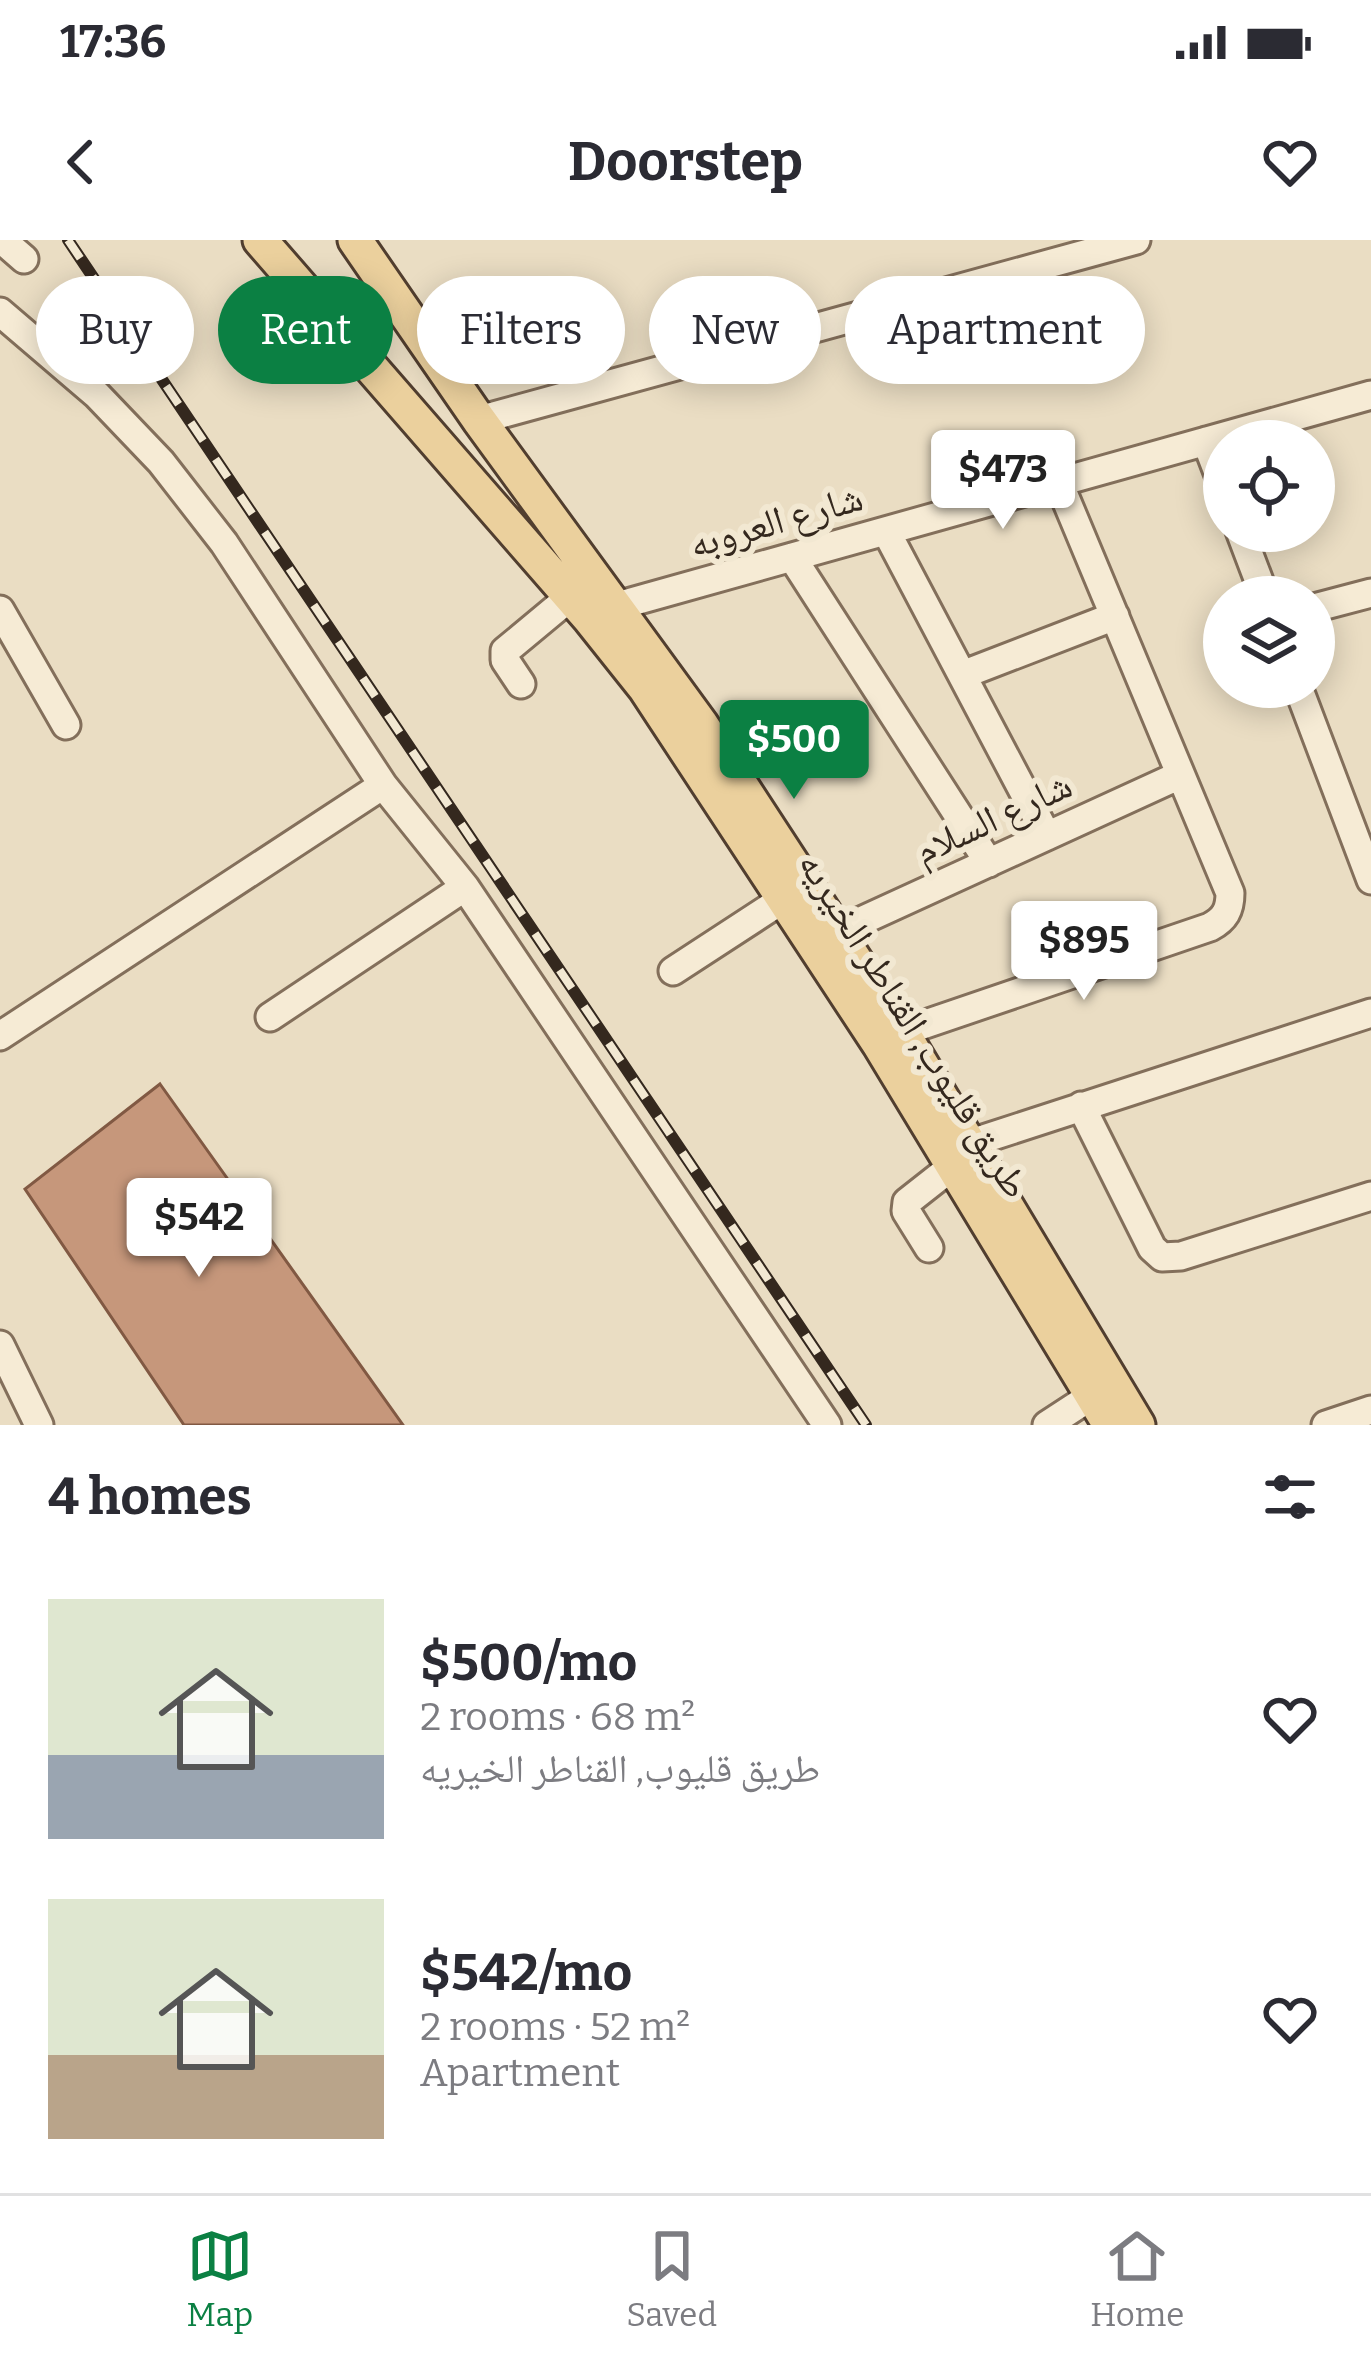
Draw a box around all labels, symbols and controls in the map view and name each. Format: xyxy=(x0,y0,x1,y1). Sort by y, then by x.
text: 17:36 xyxy=(60,15,166,69)
icon: back xyxy=(48,129,114,195)
icon: heart xyxy=(1257,129,1323,195)
text: Doorstep xyxy=(568,130,803,194)
chip: Buy xyxy=(36,276,194,384)
chip: Rent xyxy=(218,276,393,384)
chip: Filters xyxy=(417,276,625,384)
chip: New xyxy=(649,276,821,384)
chip: Apartment xyxy=(845,276,1145,384)
map controls xyxy=(1203,420,1335,708)
button: locate xyxy=(1203,420,1335,552)
pin: $473 xyxy=(932,430,1074,532)
text: $473 xyxy=(958,446,1048,492)
street label: شارع العروبه xyxy=(684,474,868,569)
button: layers xyxy=(1203,576,1335,708)
pin: $500 xyxy=(723,700,865,802)
text: $500 xyxy=(747,716,841,762)
street label: شارع السلام xyxy=(907,762,1080,877)
street label: طريق قليوب, القناطر الخيريه xyxy=(788,843,1040,1207)
pin: $895 xyxy=(1013,901,1155,1003)
text: $895 xyxy=(1038,917,1130,963)
pin: $542 xyxy=(128,1178,270,1280)
text: $542 xyxy=(154,1194,244,1240)
icon: filters xyxy=(1257,1464,1323,1530)
text: 4 homes xyxy=(48,1466,252,1528)
text: $500/mo xyxy=(420,1632,637,1694)
icon: home xyxy=(144,1647,288,1791)
icon: heart xyxy=(1257,1686,1323,1752)
text: 2 rooms · 68 m² xyxy=(420,1694,695,1740)
text: طريق قليوب, القناطر الخيريه xyxy=(420,1746,820,1792)
text: $542/mo xyxy=(420,1942,632,2004)
icon: home xyxy=(144,1947,288,2091)
icon: heart xyxy=(1257,1986,1323,2052)
text: 2 rooms · 52 m² xyxy=(420,2004,690,2050)
text: Apartment xyxy=(420,2050,620,2096)
tab: Map xyxy=(187,2223,253,2335)
tab: Saved xyxy=(626,2223,717,2335)
tab: Home xyxy=(1090,2223,1184,2335)

